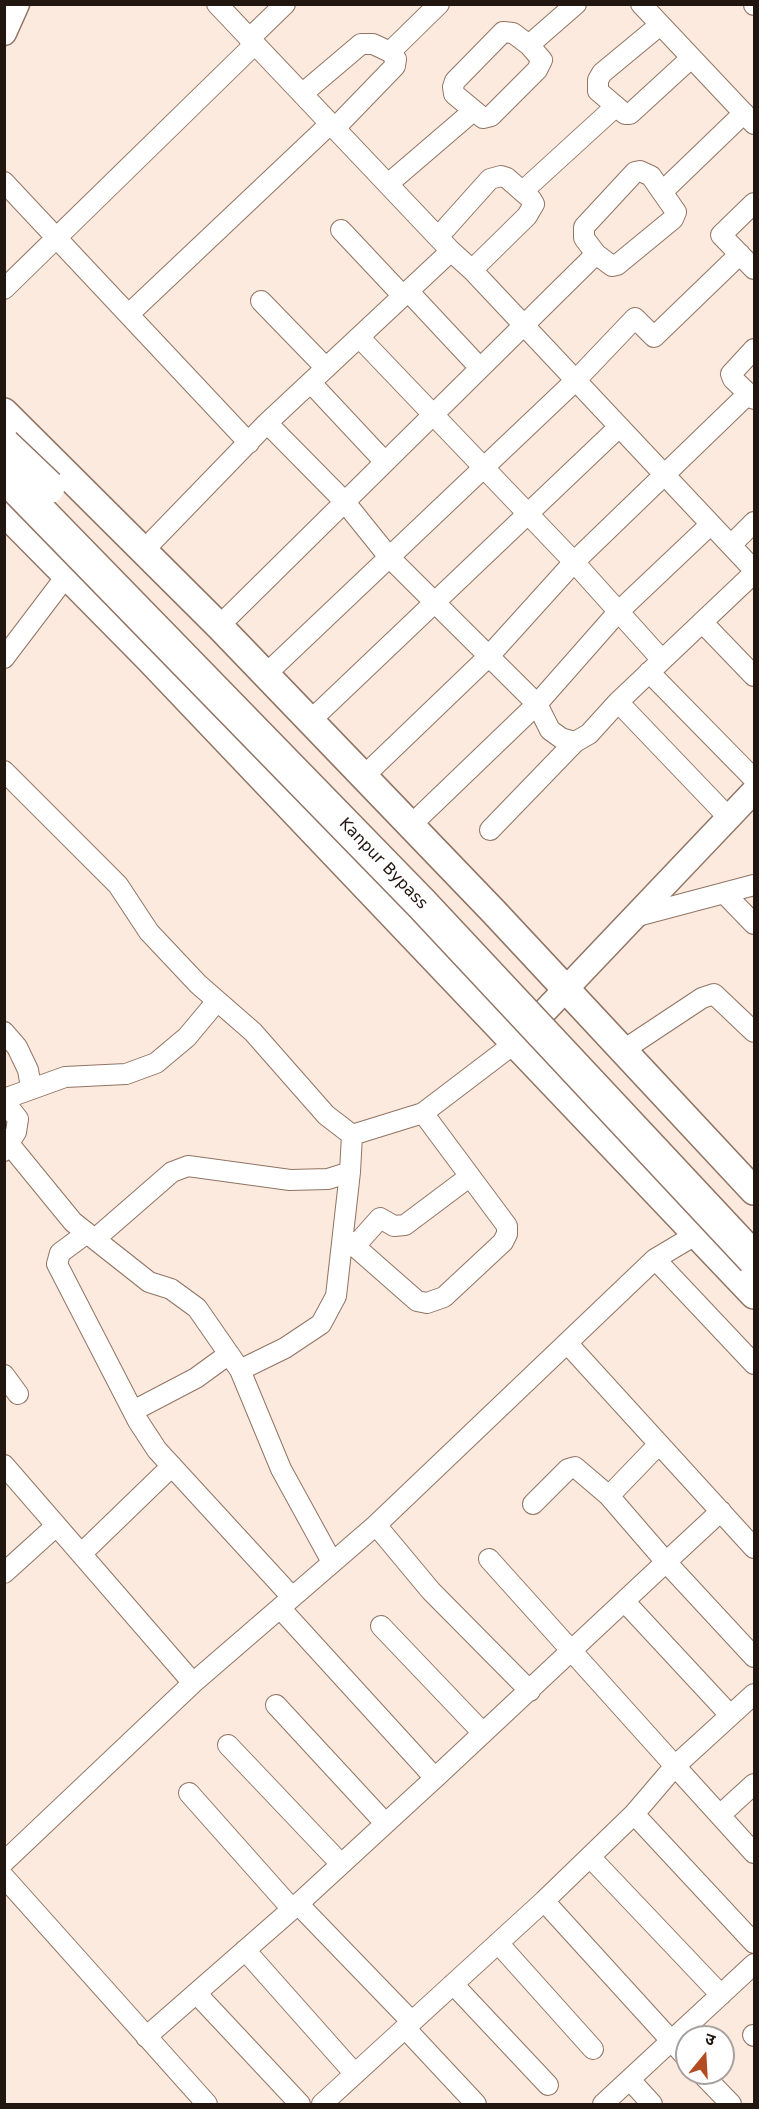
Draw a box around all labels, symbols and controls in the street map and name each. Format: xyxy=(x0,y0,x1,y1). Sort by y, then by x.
street label: Kanpur Bypass xyxy=(335,814,431,914)
north arrow xyxy=(675,2025,735,2085)
text: उ xyxy=(703,2029,717,2050)

